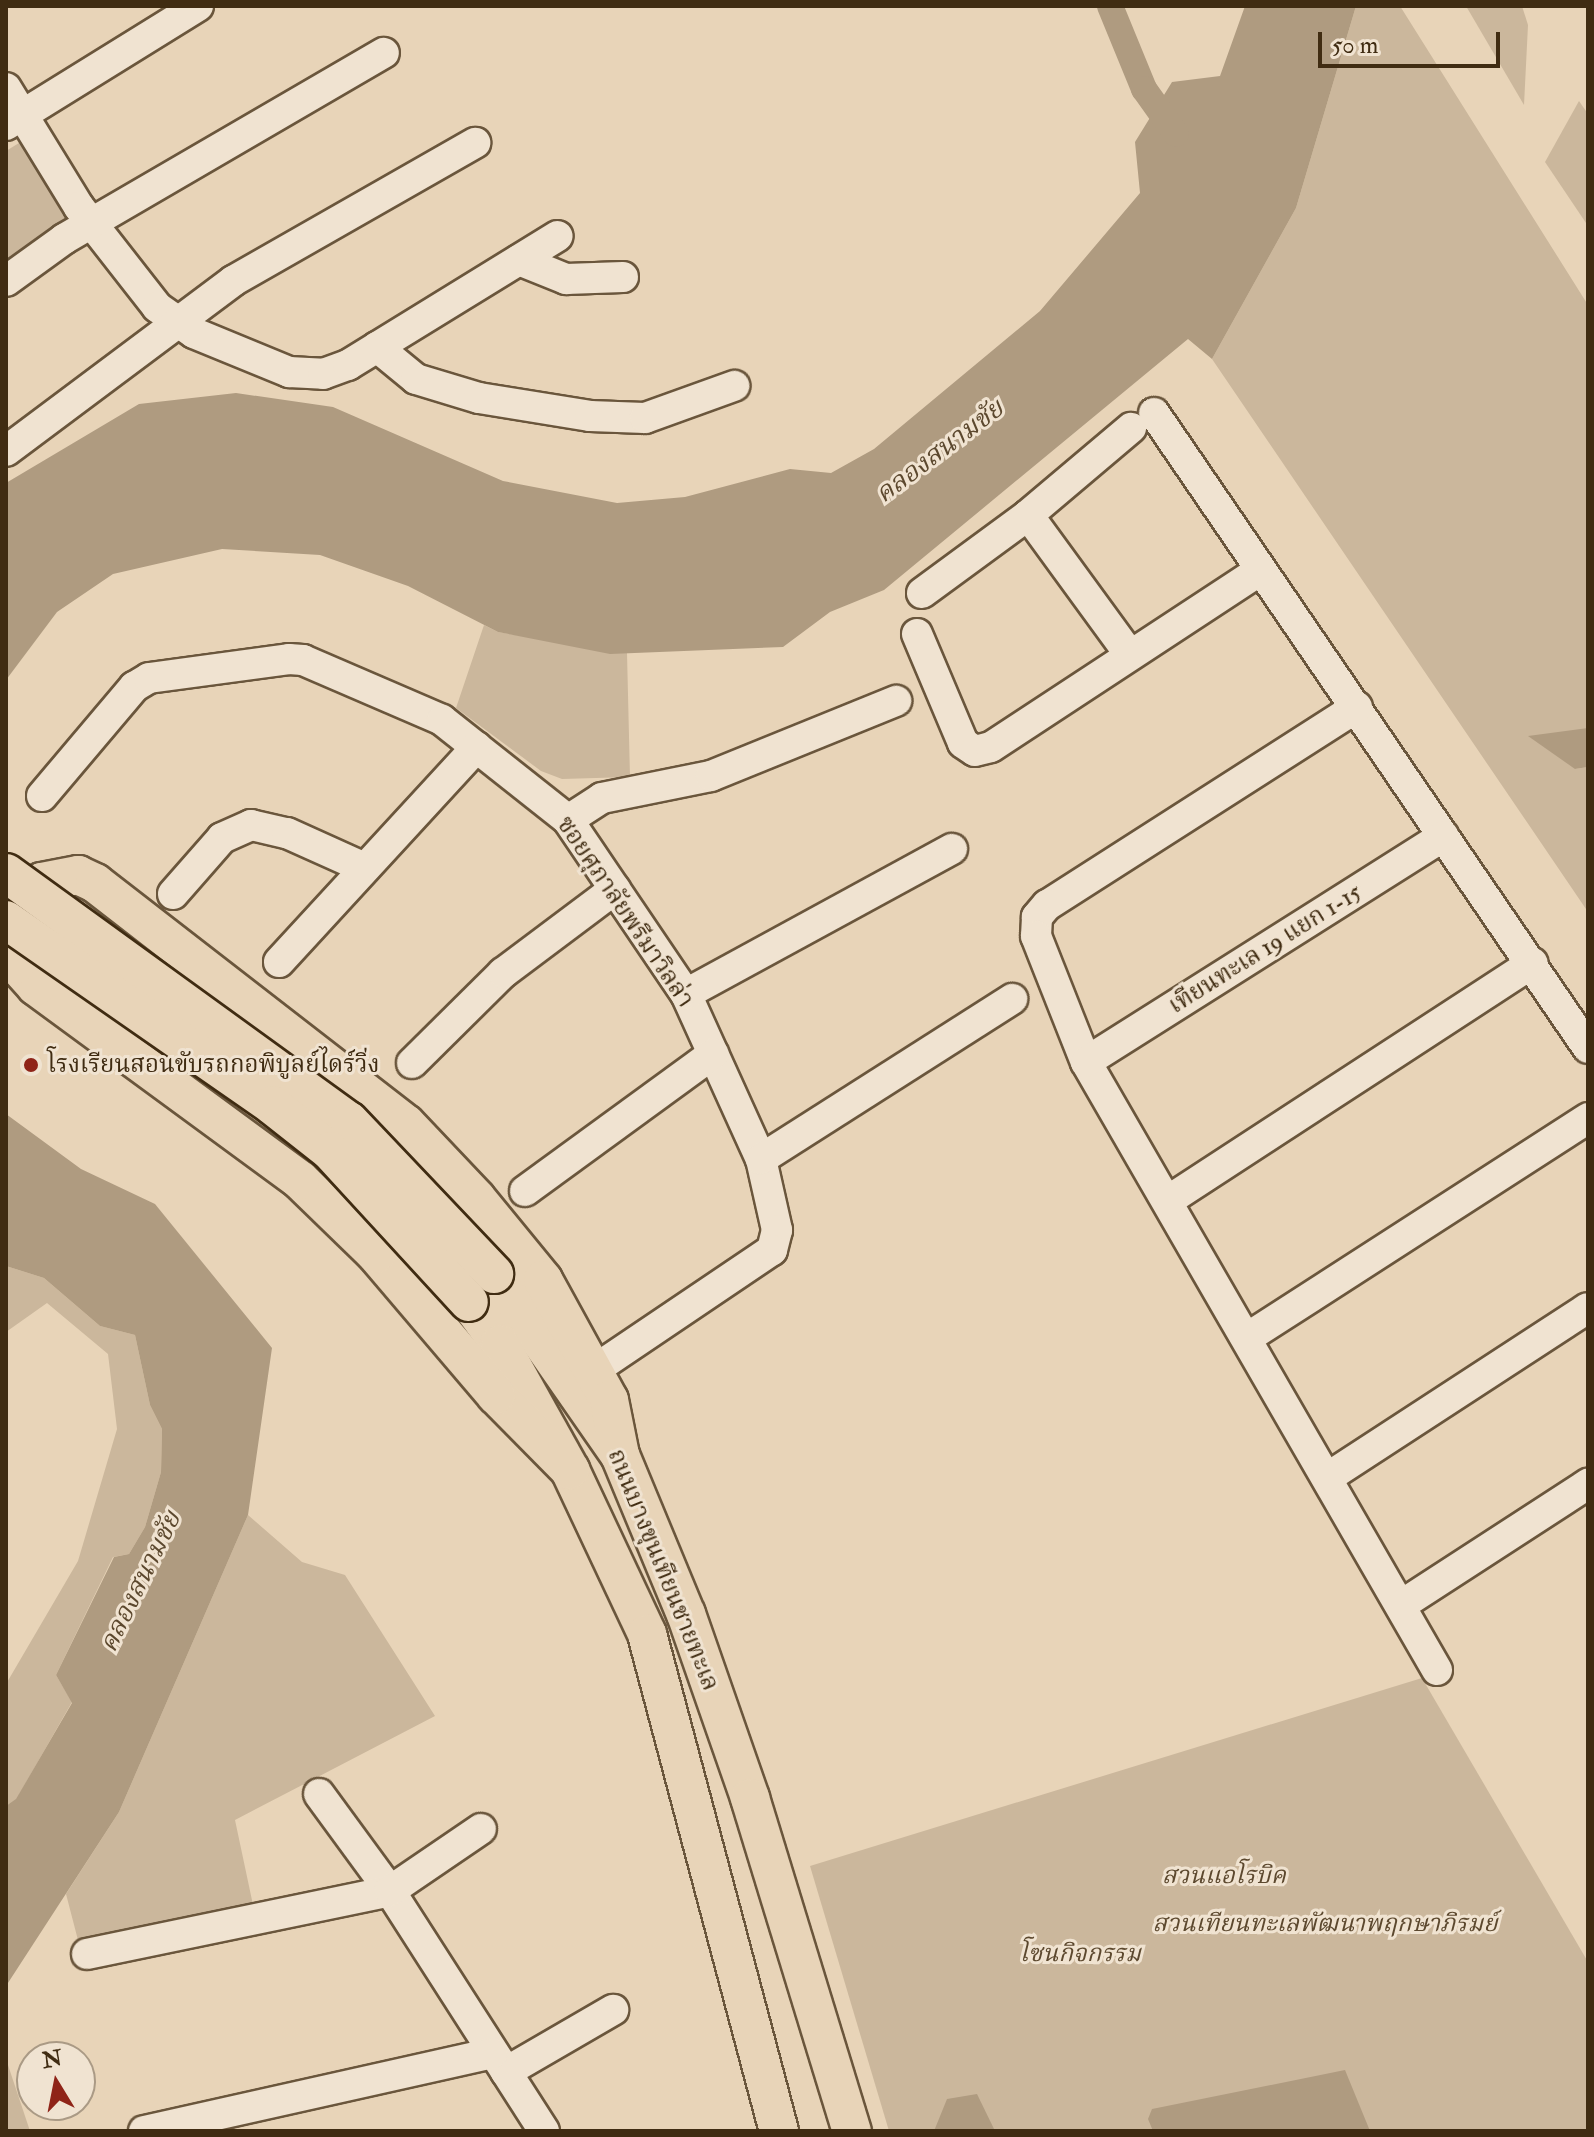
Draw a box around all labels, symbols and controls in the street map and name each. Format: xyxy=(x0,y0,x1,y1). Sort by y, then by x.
scale bar xyxy=(1322,16,1504,66)
text: 50 m xyxy=(1332,30,1378,61)
water label: คลองสนามชัย xyxy=(870,394,1010,510)
street label: ซอยศุภาลัยพรีมาวิลล่า xyxy=(550,811,700,1013)
street label: เทียนทะเล 19 แยก 1-15 xyxy=(1163,878,1367,1020)
place label: โรงเรียนสอนขับรถกอพิบูลย์ไดร์วิ่ง xyxy=(47,1051,379,1079)
marker: โรงเรียนสอนขับรถกอพิบูลย์ไดร์วิ่ง xyxy=(22,1056,40,1074)
street label: ถนนบางขุนเทียนชายทะเล xyxy=(601,1445,725,1695)
water label: คลองสนามชัย xyxy=(94,1507,188,1657)
park label: สวนแอโรบิค xyxy=(1162,1862,1286,1890)
park label: สวนเทียนทะเลพัฒนาพฤกษาภิรมย์ xyxy=(1153,1910,1497,1938)
park label: โซนกิจกรรม xyxy=(1019,1940,1141,1968)
north arrow xyxy=(16,2041,96,2121)
text: N xyxy=(40,2044,64,2075)

